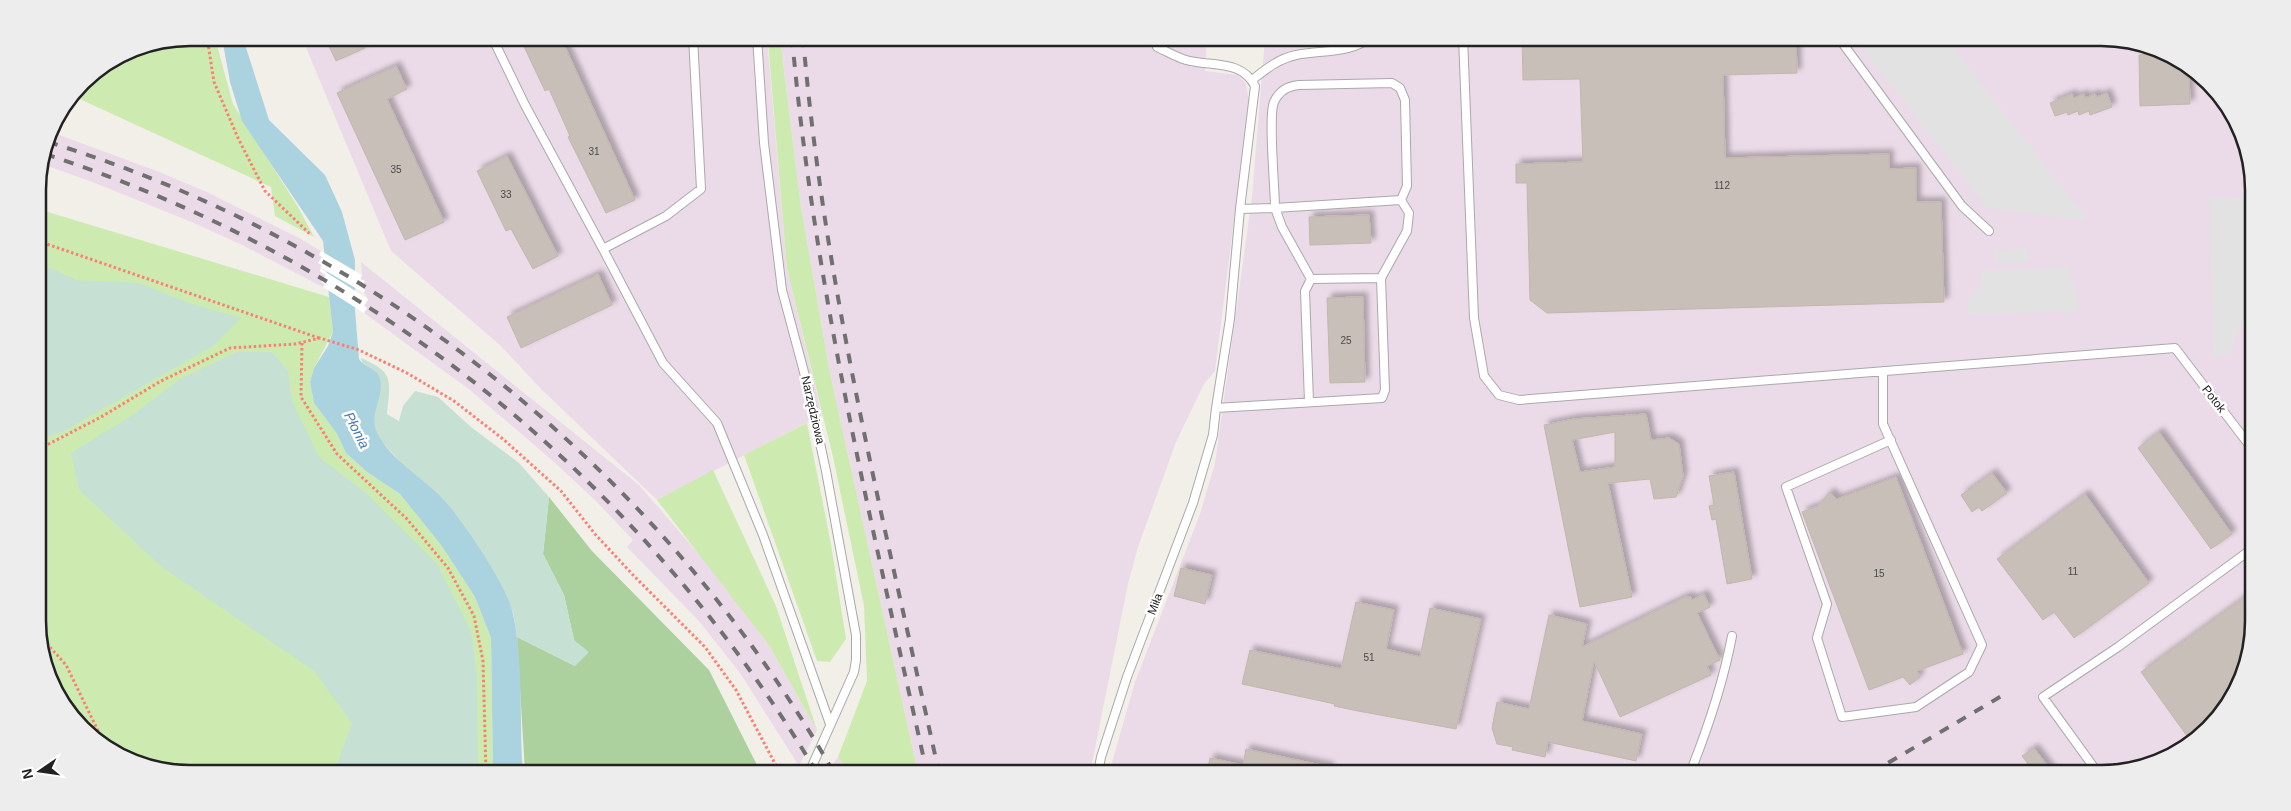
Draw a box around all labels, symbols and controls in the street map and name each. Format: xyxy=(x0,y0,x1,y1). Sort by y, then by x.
house number: 31 xyxy=(588,146,600,157)
house number: 35 xyxy=(390,164,402,175)
house number: 112 xyxy=(1714,180,1730,191)
house number: 33 xyxy=(500,189,512,200)
house number: 25 xyxy=(1340,335,1352,346)
street label: Narzędziowa xyxy=(798,375,828,446)
street label: Potok xyxy=(2199,383,2230,416)
water label: Płonia xyxy=(341,409,373,451)
house number: 11 xyxy=(2068,566,2079,577)
house number: 15 xyxy=(1873,568,1885,579)
street label: Miła xyxy=(1145,591,1166,617)
house number: 51 xyxy=(1363,652,1375,663)
north arrow xyxy=(15,746,65,796)
text: N xyxy=(18,767,36,781)

